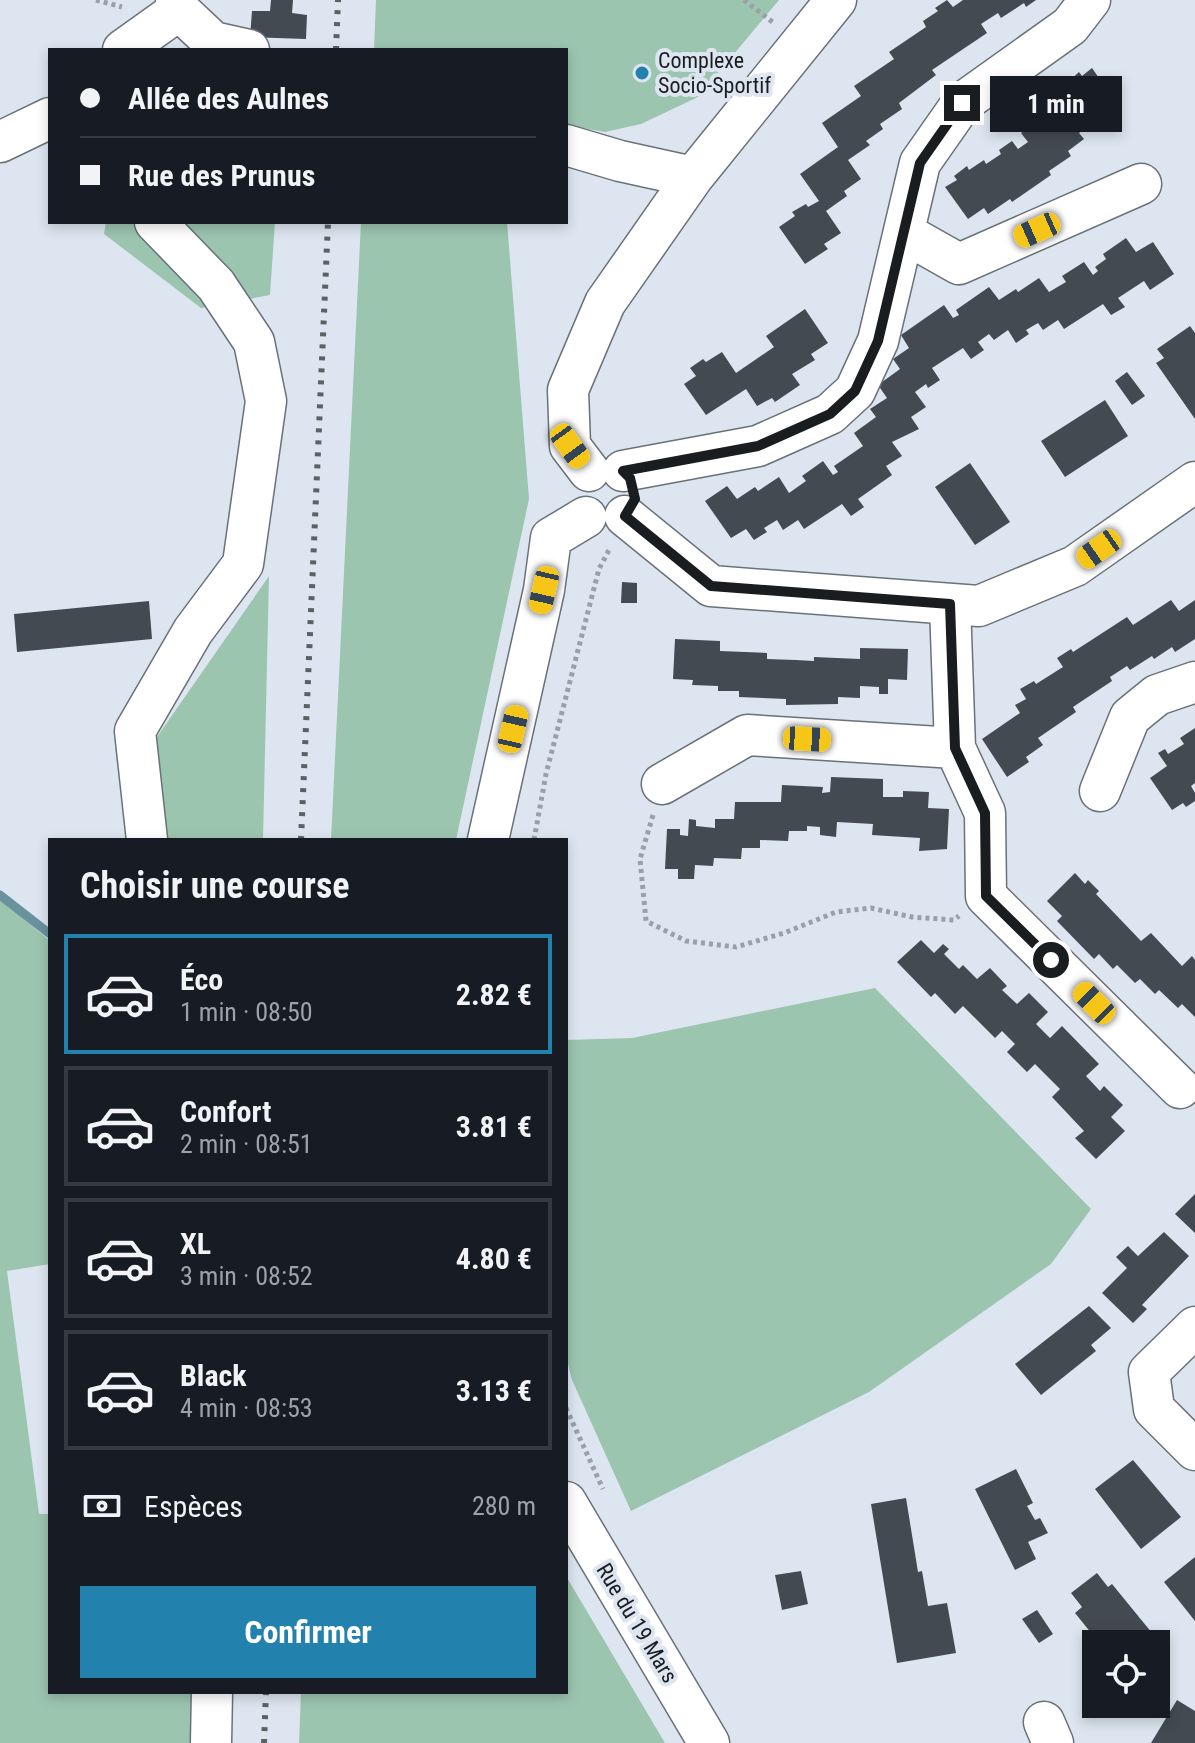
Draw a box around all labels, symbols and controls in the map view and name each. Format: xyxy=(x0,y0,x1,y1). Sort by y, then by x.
place label: Complexe Socio-Sportif xyxy=(658,48,771,98)
marker: Complexe Socio-Sportif xyxy=(633,64,651,82)
callout: 1 min xyxy=(990,75,1122,131)
text: Allée des Aulnes xyxy=(128,81,329,116)
route end xyxy=(944,85,980,121)
text: 1 min xyxy=(1027,89,1085,119)
text: Rue des Prunus xyxy=(128,158,315,193)
car xyxy=(1010,209,1064,251)
car xyxy=(546,420,594,472)
car xyxy=(1072,525,1126,573)
car xyxy=(527,564,561,616)
car xyxy=(496,703,530,755)
car xyxy=(782,726,832,752)
text: Choisir une course xyxy=(80,865,349,907)
route start xyxy=(1033,942,1069,978)
icon: car xyxy=(84,958,156,1030)
text: Éco xyxy=(180,962,223,997)
text: 2.82 € xyxy=(456,977,532,1012)
car xyxy=(1069,978,1119,1028)
text: 1 min · 08:50 xyxy=(180,997,313,1027)
icon: car xyxy=(84,1090,156,1162)
text: Confort xyxy=(180,1094,271,1129)
text: 3.81 € xyxy=(456,1109,532,1144)
text: 2 min · 08:51 xyxy=(180,1129,313,1159)
icon: car xyxy=(84,1222,156,1294)
text: XL xyxy=(180,1226,211,1261)
text: 4.80 € xyxy=(456,1241,532,1276)
text: 3 min · 08:52 xyxy=(180,1261,313,1291)
icon: car xyxy=(84,1354,156,1426)
text: Black xyxy=(180,1358,247,1393)
text: 3.13 € xyxy=(456,1373,532,1408)
text: 4 min · 08:53 xyxy=(180,1393,313,1423)
icon: cash xyxy=(80,1484,124,1528)
text: Espèces xyxy=(144,1489,243,1524)
text: 280 m xyxy=(472,1491,536,1521)
street label: Rue du 19 Mars xyxy=(592,1559,682,1687)
button: Confirmer xyxy=(80,1586,536,1678)
map controls xyxy=(1082,1630,1170,1718)
button: locate xyxy=(1082,1630,1170,1718)

